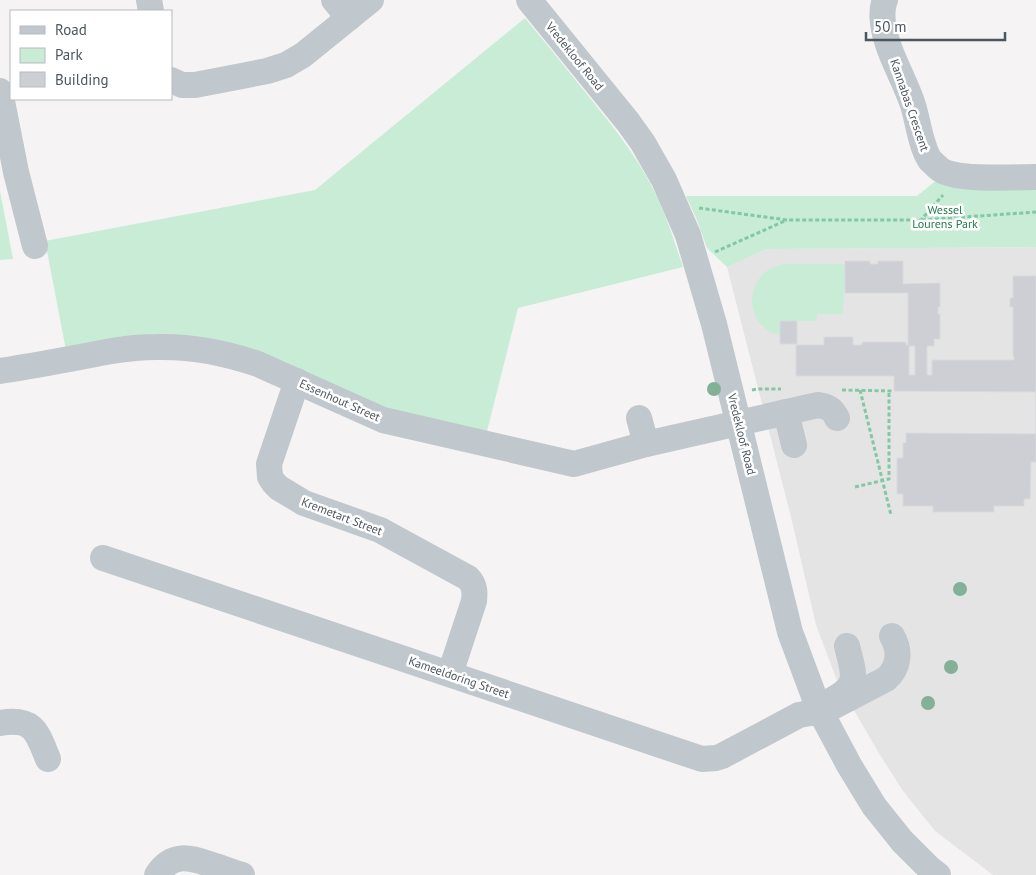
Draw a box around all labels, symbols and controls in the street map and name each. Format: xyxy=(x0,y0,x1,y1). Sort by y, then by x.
legend xyxy=(10,10,172,100)
scale bar xyxy=(866,10,1005,42)
text: 50 m xyxy=(874,17,907,36)
street label: Vredekloof Road xyxy=(542,18,607,93)
text: Road xyxy=(55,20,87,39)
text: Park xyxy=(55,45,83,64)
street label: Kannabas Crescent xyxy=(887,57,933,153)
text: Building xyxy=(55,70,109,89)
park label: Wessel Lourens Park xyxy=(912,202,978,231)
street label: Essenhout Street xyxy=(297,376,383,424)
street label: Vredekloof Road xyxy=(724,391,759,476)
street label: Kremetart Street xyxy=(299,494,385,538)
street label: Kameeldoring Street xyxy=(407,653,511,701)

